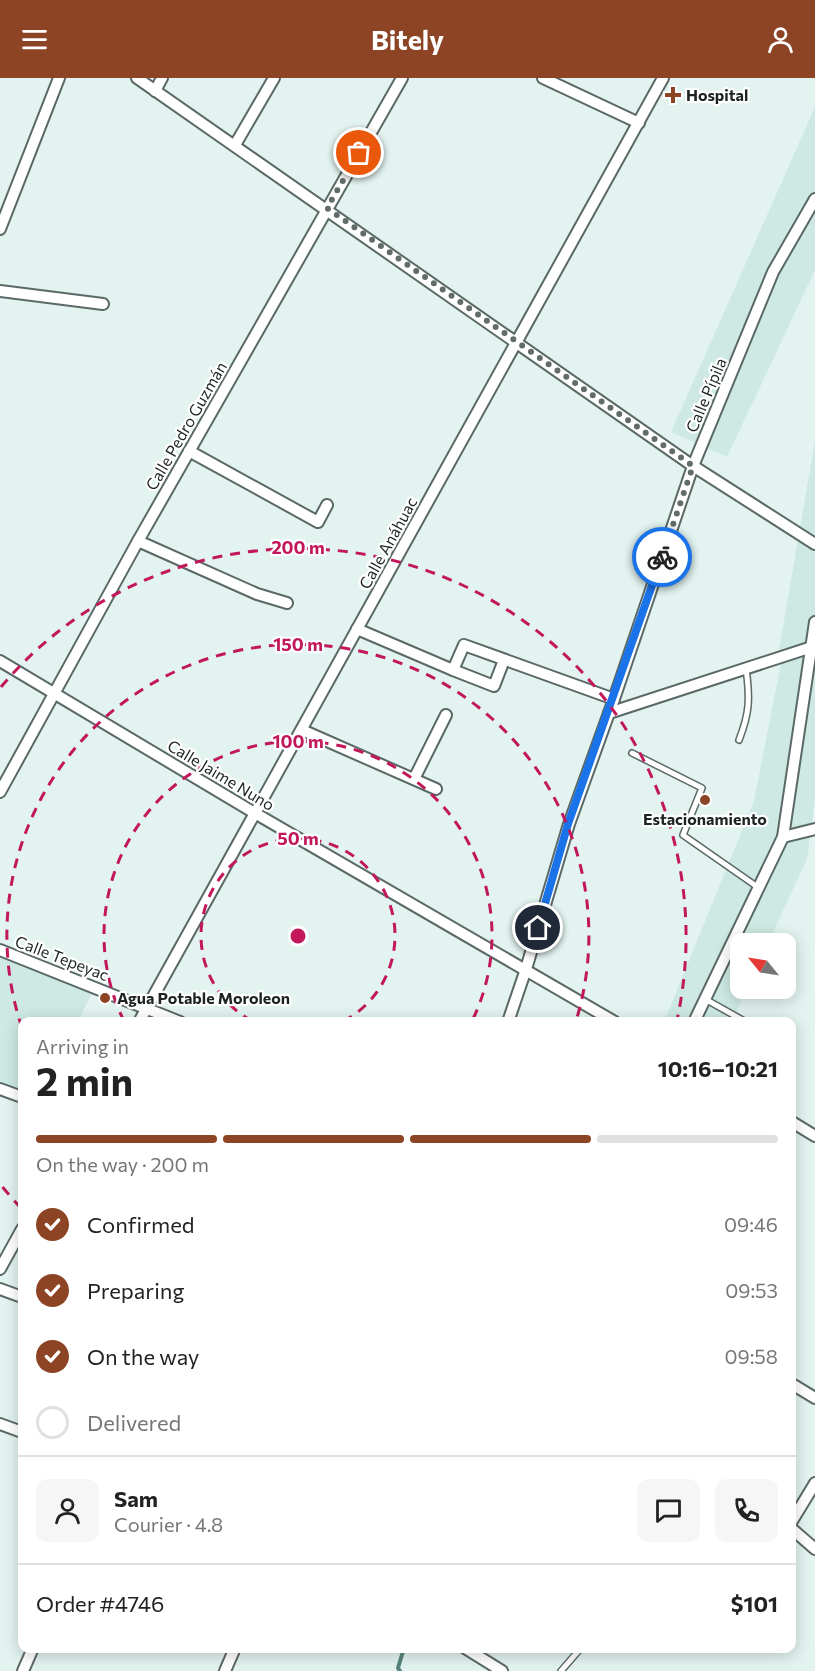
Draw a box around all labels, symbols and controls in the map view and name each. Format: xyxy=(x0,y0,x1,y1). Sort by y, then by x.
icon: menu xyxy=(18,23,51,56)
text: Bitely xyxy=(371,23,444,56)
icon: person xyxy=(764,23,797,56)
place label: Hospital xyxy=(686,85,748,104)
marker: Hospital xyxy=(664,86,682,104)
pin xyxy=(333,127,384,178)
icon: bag xyxy=(342,136,375,169)
street label: Calle Pípila xyxy=(681,355,730,435)
street label: Calle Pedro Guzmán xyxy=(141,358,230,493)
street label: Calle Anáhuac xyxy=(355,494,421,592)
courier xyxy=(632,527,692,587)
text: 200 m xyxy=(271,536,325,558)
icon: bike xyxy=(646,541,679,574)
text: 150 m xyxy=(273,633,323,655)
text: 100 m xyxy=(272,730,324,752)
street label: Calle Jaime Nuno xyxy=(164,735,278,814)
marker: Estacionamiento xyxy=(698,793,712,807)
place label: Estacionamiento xyxy=(643,809,767,828)
text: 50 m xyxy=(277,827,319,849)
pin xyxy=(512,902,563,953)
icon: home xyxy=(521,911,554,944)
centre of rings xyxy=(288,926,308,946)
street label: Calle Tepeyac xyxy=(13,931,112,984)
north arrow xyxy=(730,933,796,999)
map controls xyxy=(730,933,796,999)
place label: Agua Potable Moroleon xyxy=(117,988,290,1007)
marker: Agua Potable Moroleon xyxy=(98,991,112,1005)
text: Arriving in xyxy=(36,1034,129,1058)
text: 10:16–10:21 xyxy=(658,1055,778,1082)
text: 2 min xyxy=(36,1056,133,1104)
text: On the way · 200 m xyxy=(36,1152,209,1176)
icon: check xyxy=(36,1208,69,1241)
text: Confirmed xyxy=(87,1211,194,1238)
text: 09:46 xyxy=(724,1212,778,1236)
icon: check xyxy=(36,1274,69,1307)
text: Preparing xyxy=(87,1277,184,1304)
text: 09:53 xyxy=(725,1278,778,1302)
icon: check xyxy=(36,1340,69,1373)
text: On the way xyxy=(87,1343,199,1370)
text: 09:58 xyxy=(724,1344,778,1368)
text: Delivered xyxy=(87,1409,181,1436)
button: person xyxy=(36,1479,99,1542)
button: chat xyxy=(637,1479,700,1542)
button: phone xyxy=(715,1479,778,1542)
text: Sam xyxy=(114,1485,158,1512)
text: Courier · 4.8 xyxy=(114,1512,223,1536)
text: Order #4746 xyxy=(36,1590,164,1617)
text: $101 xyxy=(731,1590,778,1617)

